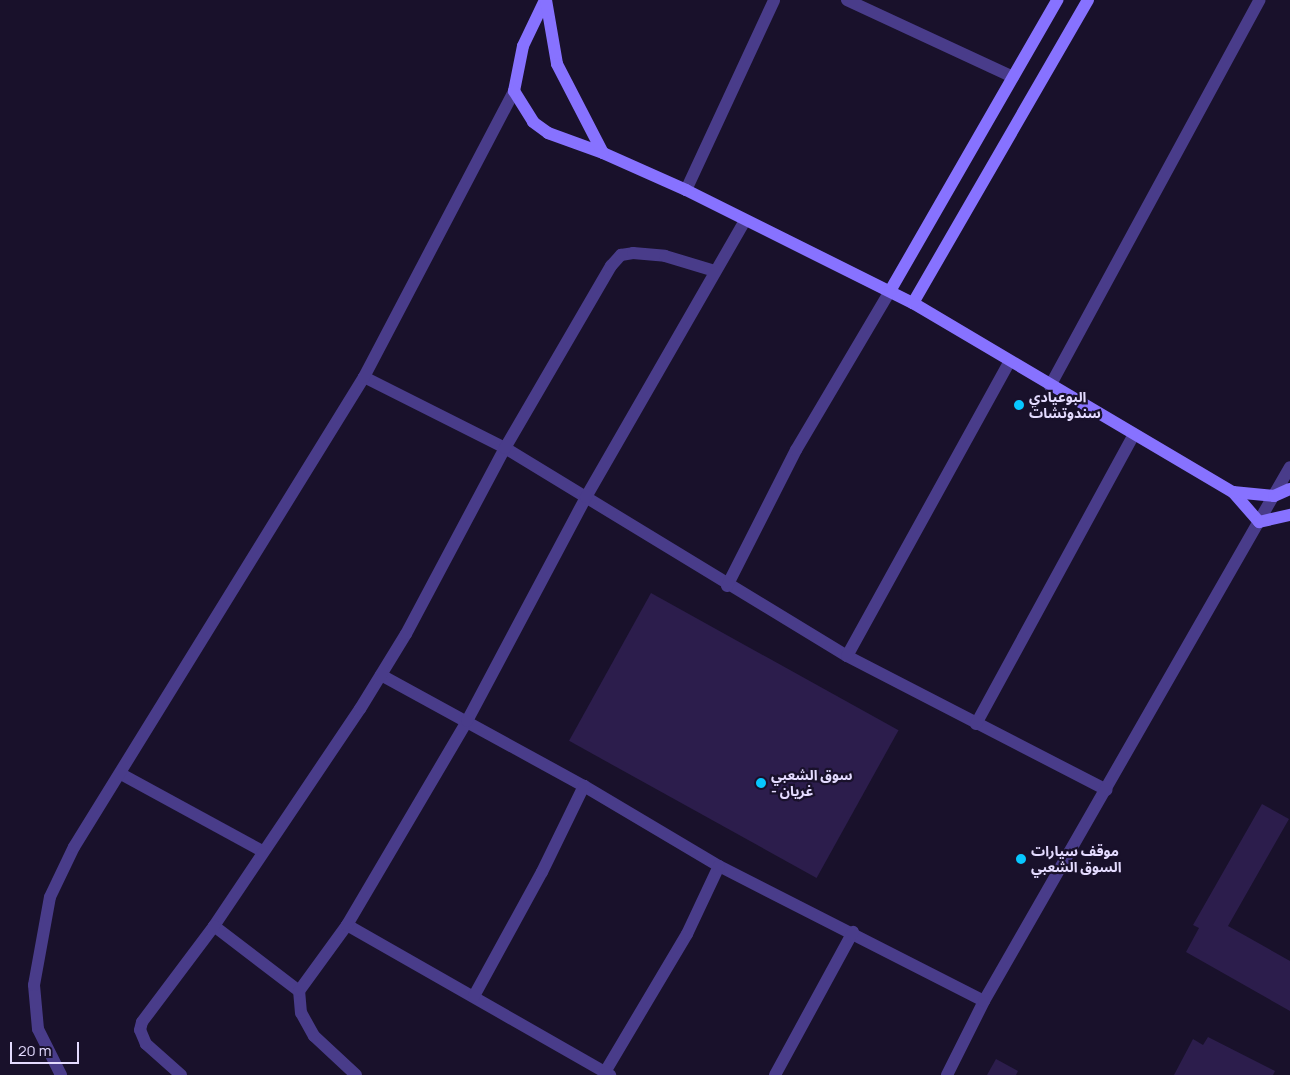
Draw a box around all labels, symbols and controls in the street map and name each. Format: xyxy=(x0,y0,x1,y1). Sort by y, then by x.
place label: البوعيادي سندوتشات xyxy=(1029,389,1101,422)
marker: البوعيادي سندوتشات xyxy=(1013,399,1025,411)
place label: سوق الشعبي - غريان xyxy=(771,767,853,800)
marker: سوق الشعبي - غريان xyxy=(755,777,767,789)
place label: موقف سيارات السوق الشعبي xyxy=(1031,843,1122,876)
marker: موقف سيارات السوق الشعبي xyxy=(1015,853,1027,865)
scale bar xyxy=(12,1032,81,1064)
text: 20 m xyxy=(18,1040,51,1061)

